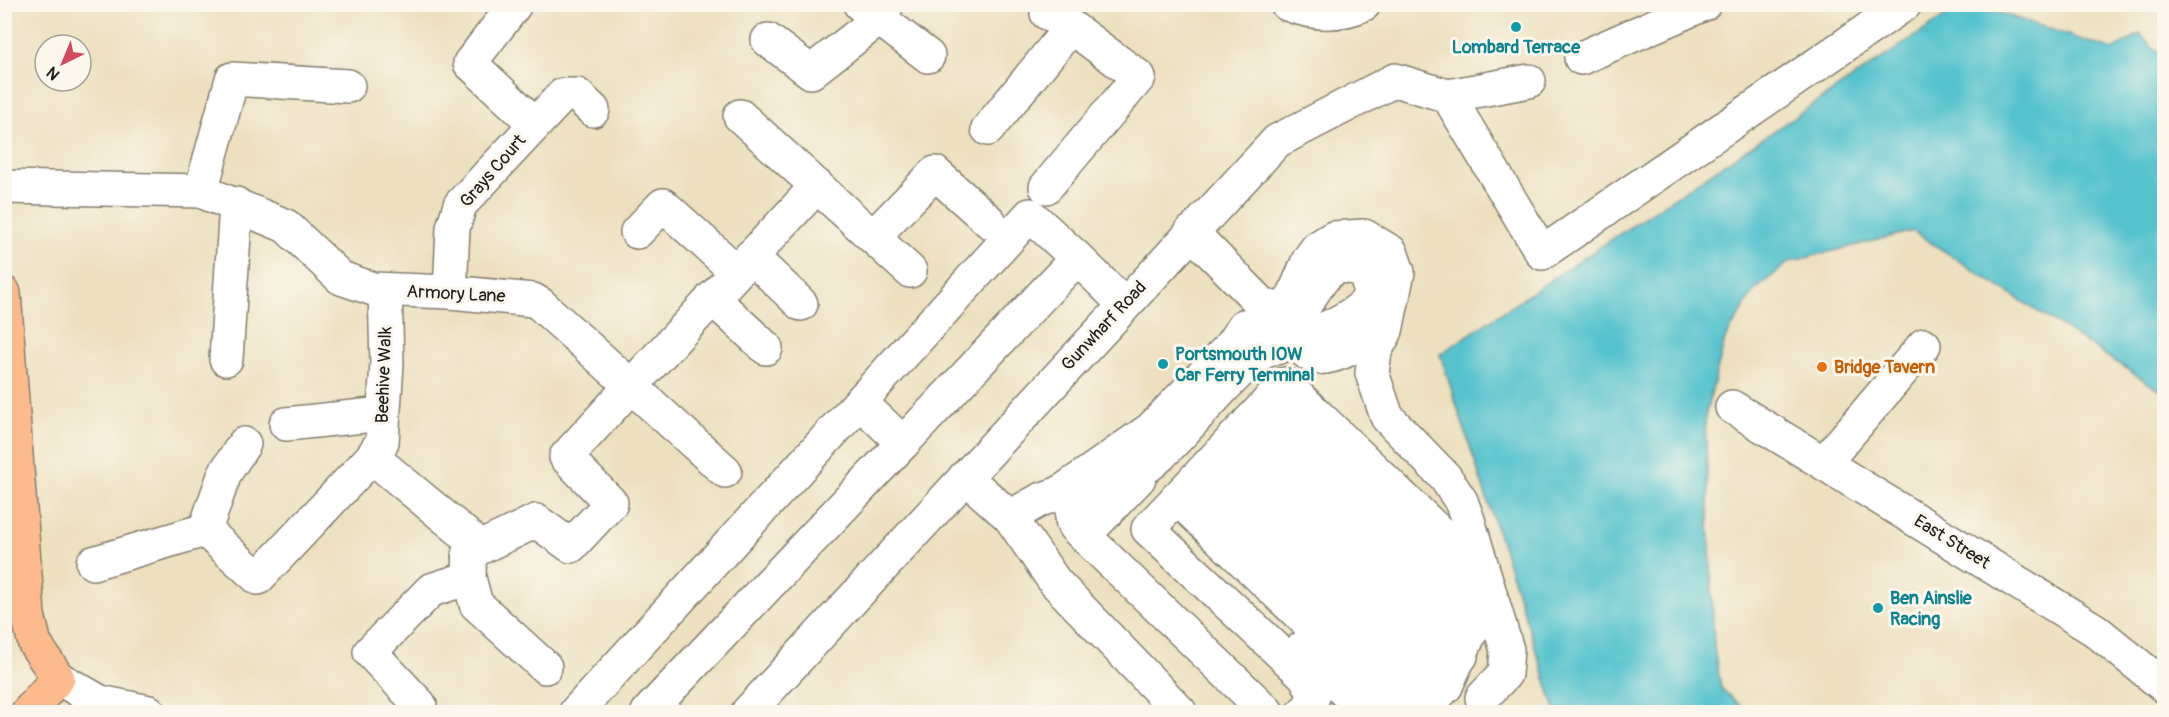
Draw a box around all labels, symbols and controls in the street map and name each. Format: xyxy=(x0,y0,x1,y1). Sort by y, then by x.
marker: Lombard Terrace xyxy=(1509,20,1523,34)
north arrow xyxy=(33,33,93,93)
place label: Lombard Terrace xyxy=(1452,36,1581,59)
text: N xyxy=(43,62,64,84)
street label: Grays Court xyxy=(455,129,532,212)
street label: Gunwharf Road xyxy=(1056,276,1152,376)
street label: Armory Lane xyxy=(406,280,506,308)
street label: Beehive Walk xyxy=(371,326,397,424)
place label: Portsmouth IOW Car Ferry Terminal xyxy=(1175,343,1314,387)
place label: Bridge Tavern xyxy=(1834,356,1935,379)
marker: Portsmouth IOW Car Ferry Terminal xyxy=(1156,357,1170,371)
marker: Bridge Tavern xyxy=(1815,360,1829,374)
street label: East Street xyxy=(1910,510,1995,575)
place label: Ben Ainslie Racing xyxy=(1890,587,1973,631)
marker: Ben Ainslie Racing xyxy=(1871,601,1885,615)

